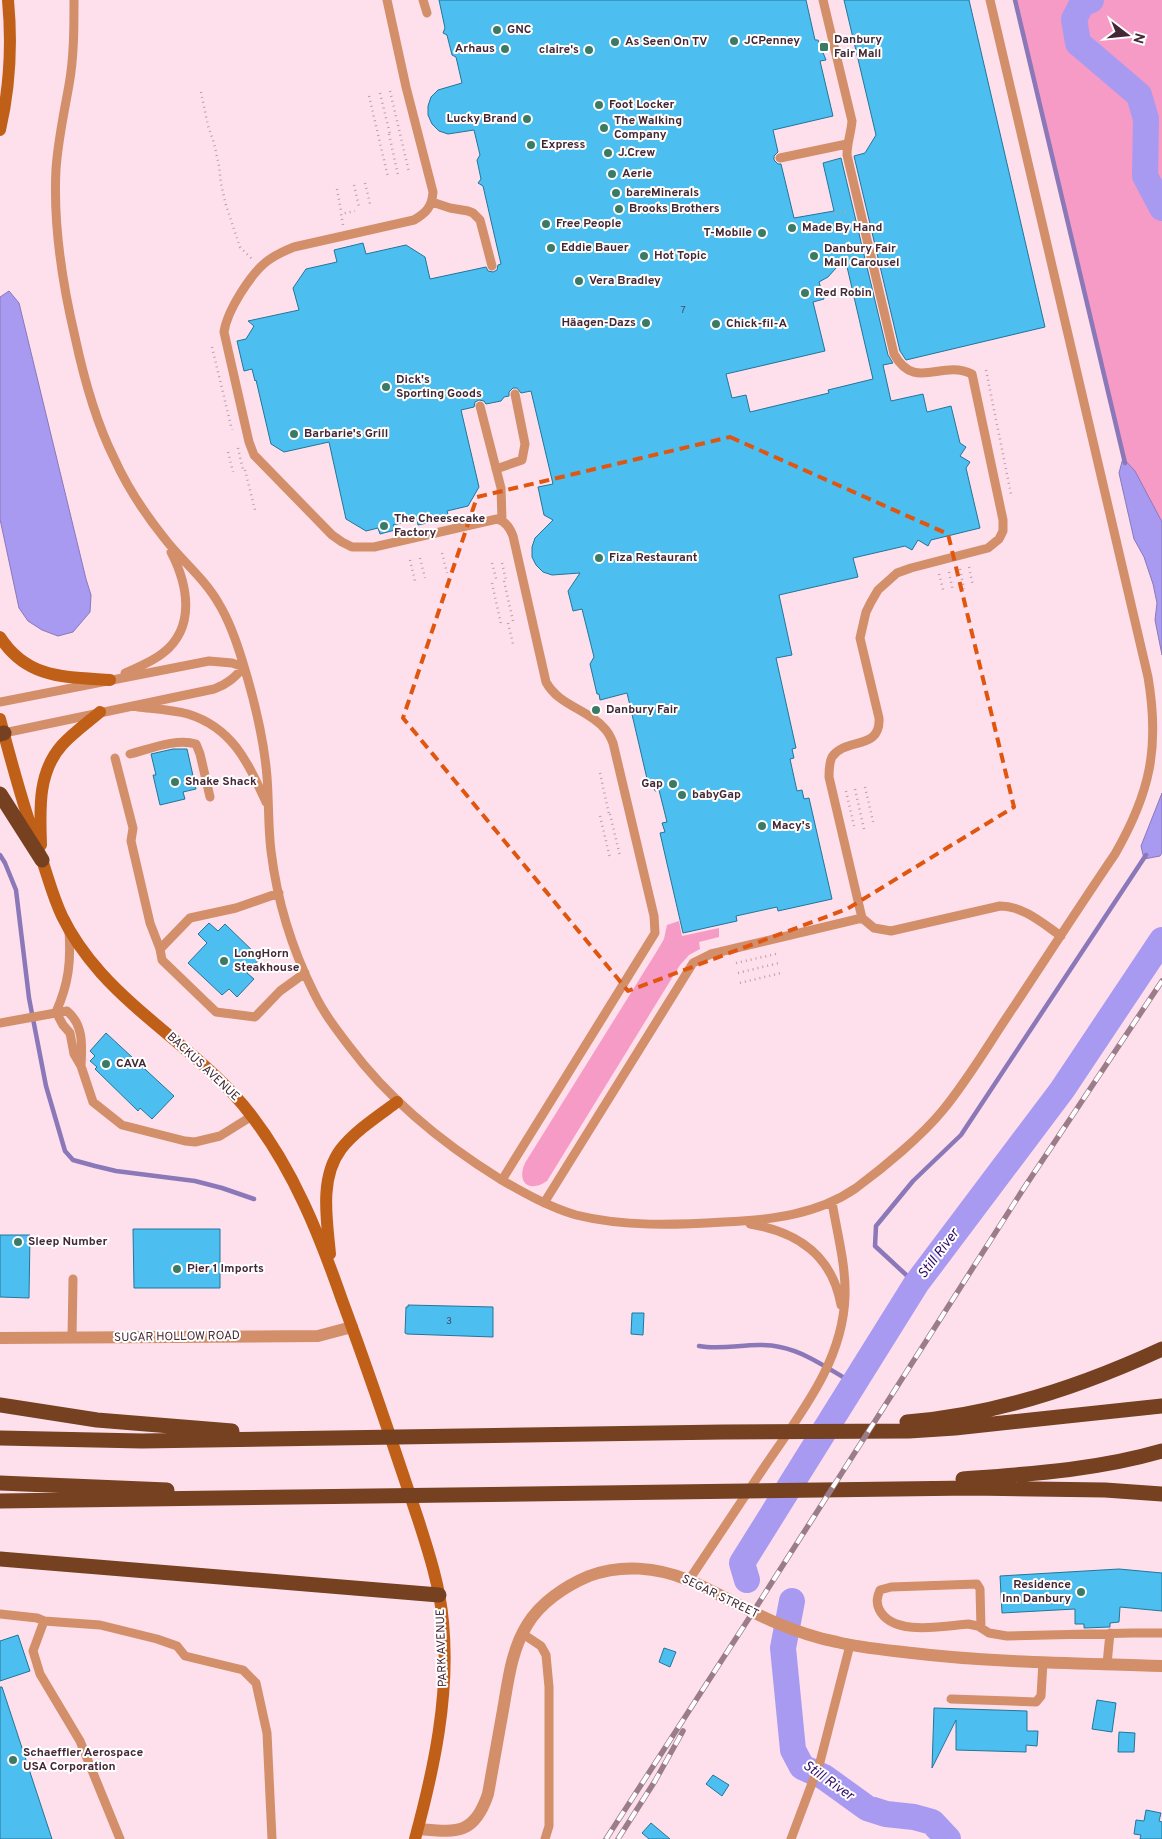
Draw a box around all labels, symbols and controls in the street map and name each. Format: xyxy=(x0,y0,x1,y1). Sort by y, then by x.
north arrow xyxy=(1102,10,1152,60)
place label: GNC xyxy=(507,22,532,38)
marker: GNC xyxy=(491,24,503,36)
text: N xyxy=(1128,31,1148,45)
place label: Danbury Fair Mall xyxy=(834,32,882,62)
place label: JCPenney xyxy=(744,33,800,49)
place label: As Seen On TV xyxy=(625,34,707,50)
marker: JCPenney xyxy=(728,35,740,47)
marker: As Seen On TV xyxy=(609,36,621,48)
place label: Arhaus xyxy=(455,41,495,57)
marker: Danbury Fair Mall xyxy=(818,41,830,53)
place label: claire's xyxy=(539,42,579,58)
marker: Arhaus xyxy=(499,43,511,55)
marker: claire's xyxy=(583,44,595,56)
place label: Foot Locker xyxy=(609,97,675,113)
marker: Foot Locker xyxy=(593,99,605,111)
place label: Lucky Brand xyxy=(446,111,517,127)
marker: Lucky Brand xyxy=(521,113,533,125)
place label: The Walking Company xyxy=(614,113,682,143)
marker: The Walking Company xyxy=(598,122,610,134)
place label: Express xyxy=(541,137,585,153)
marker: Express xyxy=(525,139,537,151)
place label: J.Crew xyxy=(618,145,655,161)
marker: J.Crew xyxy=(602,147,614,159)
place label: Aerie xyxy=(622,166,653,182)
marker: Aerie xyxy=(606,168,618,180)
place label: bareMinerals xyxy=(626,185,699,201)
marker: bareMinerals xyxy=(610,187,622,199)
place label: Brooks Brothers xyxy=(629,201,720,217)
marker: Brooks Brothers xyxy=(613,203,625,215)
place label: Free People xyxy=(556,216,622,232)
marker: Free People xyxy=(540,218,552,230)
place label: Made By Hand xyxy=(802,220,882,236)
marker: Made By Hand xyxy=(786,222,798,234)
place label: T-Mobile xyxy=(703,225,752,241)
marker: T-Mobile xyxy=(756,227,768,239)
place label: Eddie Bauer xyxy=(561,240,629,256)
place label: Danbury Fair Mall Carousel xyxy=(824,241,899,271)
marker: Eddie Bauer xyxy=(545,242,557,254)
place label: Hot Topic xyxy=(654,248,707,264)
marker: Hot Topic xyxy=(638,250,650,262)
marker: Danbury Fair Mall Carousel xyxy=(808,250,820,262)
place label: Vera Bradley xyxy=(589,273,661,289)
marker: Vera Bradley xyxy=(573,275,585,287)
place label: Red Robin xyxy=(815,285,872,301)
marker: Red Robin xyxy=(799,287,811,299)
house number: 7 xyxy=(680,304,686,317)
place label: Häagen-Dazs xyxy=(561,315,636,331)
place label: Chick-fil-A xyxy=(726,316,787,332)
marker: Häagen-Dazs xyxy=(640,317,652,329)
marker: Chick-fil-A xyxy=(710,318,722,330)
place label: Dick's Sporting Goods xyxy=(396,372,482,402)
marker: Dick's Sporting Goods xyxy=(380,381,392,393)
place label: Barbarie's Grill xyxy=(304,426,388,442)
marker: Barbarie's Grill xyxy=(288,428,300,440)
place label: The Cheesecake Factory xyxy=(394,511,486,541)
marker: The Cheesecake Factory xyxy=(378,520,390,532)
place label: Fiza Restaurant xyxy=(609,550,698,566)
marker: Fiza Restaurant xyxy=(593,552,605,564)
place label: Danbury Fair xyxy=(606,702,678,718)
marker: Danbury Fair xyxy=(590,704,602,716)
place label: Shake Shack xyxy=(185,774,257,790)
marker: Shake Shack xyxy=(169,776,181,788)
place label: Gap xyxy=(641,776,663,792)
marker: Gap xyxy=(667,778,679,790)
place label: babyGap xyxy=(692,787,741,803)
marker: babyGap xyxy=(676,789,688,801)
place label: Macy's xyxy=(772,818,811,834)
marker: Macy's xyxy=(756,820,768,832)
place label: LongHorn Steakhouse xyxy=(234,946,300,976)
marker: LongHorn Steakhouse xyxy=(218,955,230,967)
street label: BACKUS AVENUE xyxy=(163,1029,243,1105)
place label: CAVA xyxy=(116,1056,147,1072)
marker: CAVA xyxy=(100,1058,112,1070)
water label: Still River xyxy=(915,1224,964,1282)
place label: Sleep Number xyxy=(28,1234,107,1250)
marker: Sleep Number xyxy=(12,1236,24,1248)
place label: Pier 1 Imports xyxy=(187,1261,264,1277)
marker: Pier 1 Imports xyxy=(171,1263,183,1275)
house number: 3 xyxy=(446,1315,452,1328)
street label: SUGAR HOLLOW ROAD xyxy=(114,1328,240,1346)
street label: SEGAR STREET xyxy=(679,1571,761,1623)
place label: Residence Inn Danbury xyxy=(1002,1577,1071,1607)
marker: Residence Inn Danbury xyxy=(1075,1586,1087,1598)
street label: PARK AVENUE xyxy=(433,1609,451,1687)
place label: Schaeffler Aerospace USA Corporation xyxy=(23,1745,143,1775)
marker: Schaeffler Aerospace USA Corporation xyxy=(7,1754,19,1766)
water label: Still River xyxy=(799,1757,858,1806)

